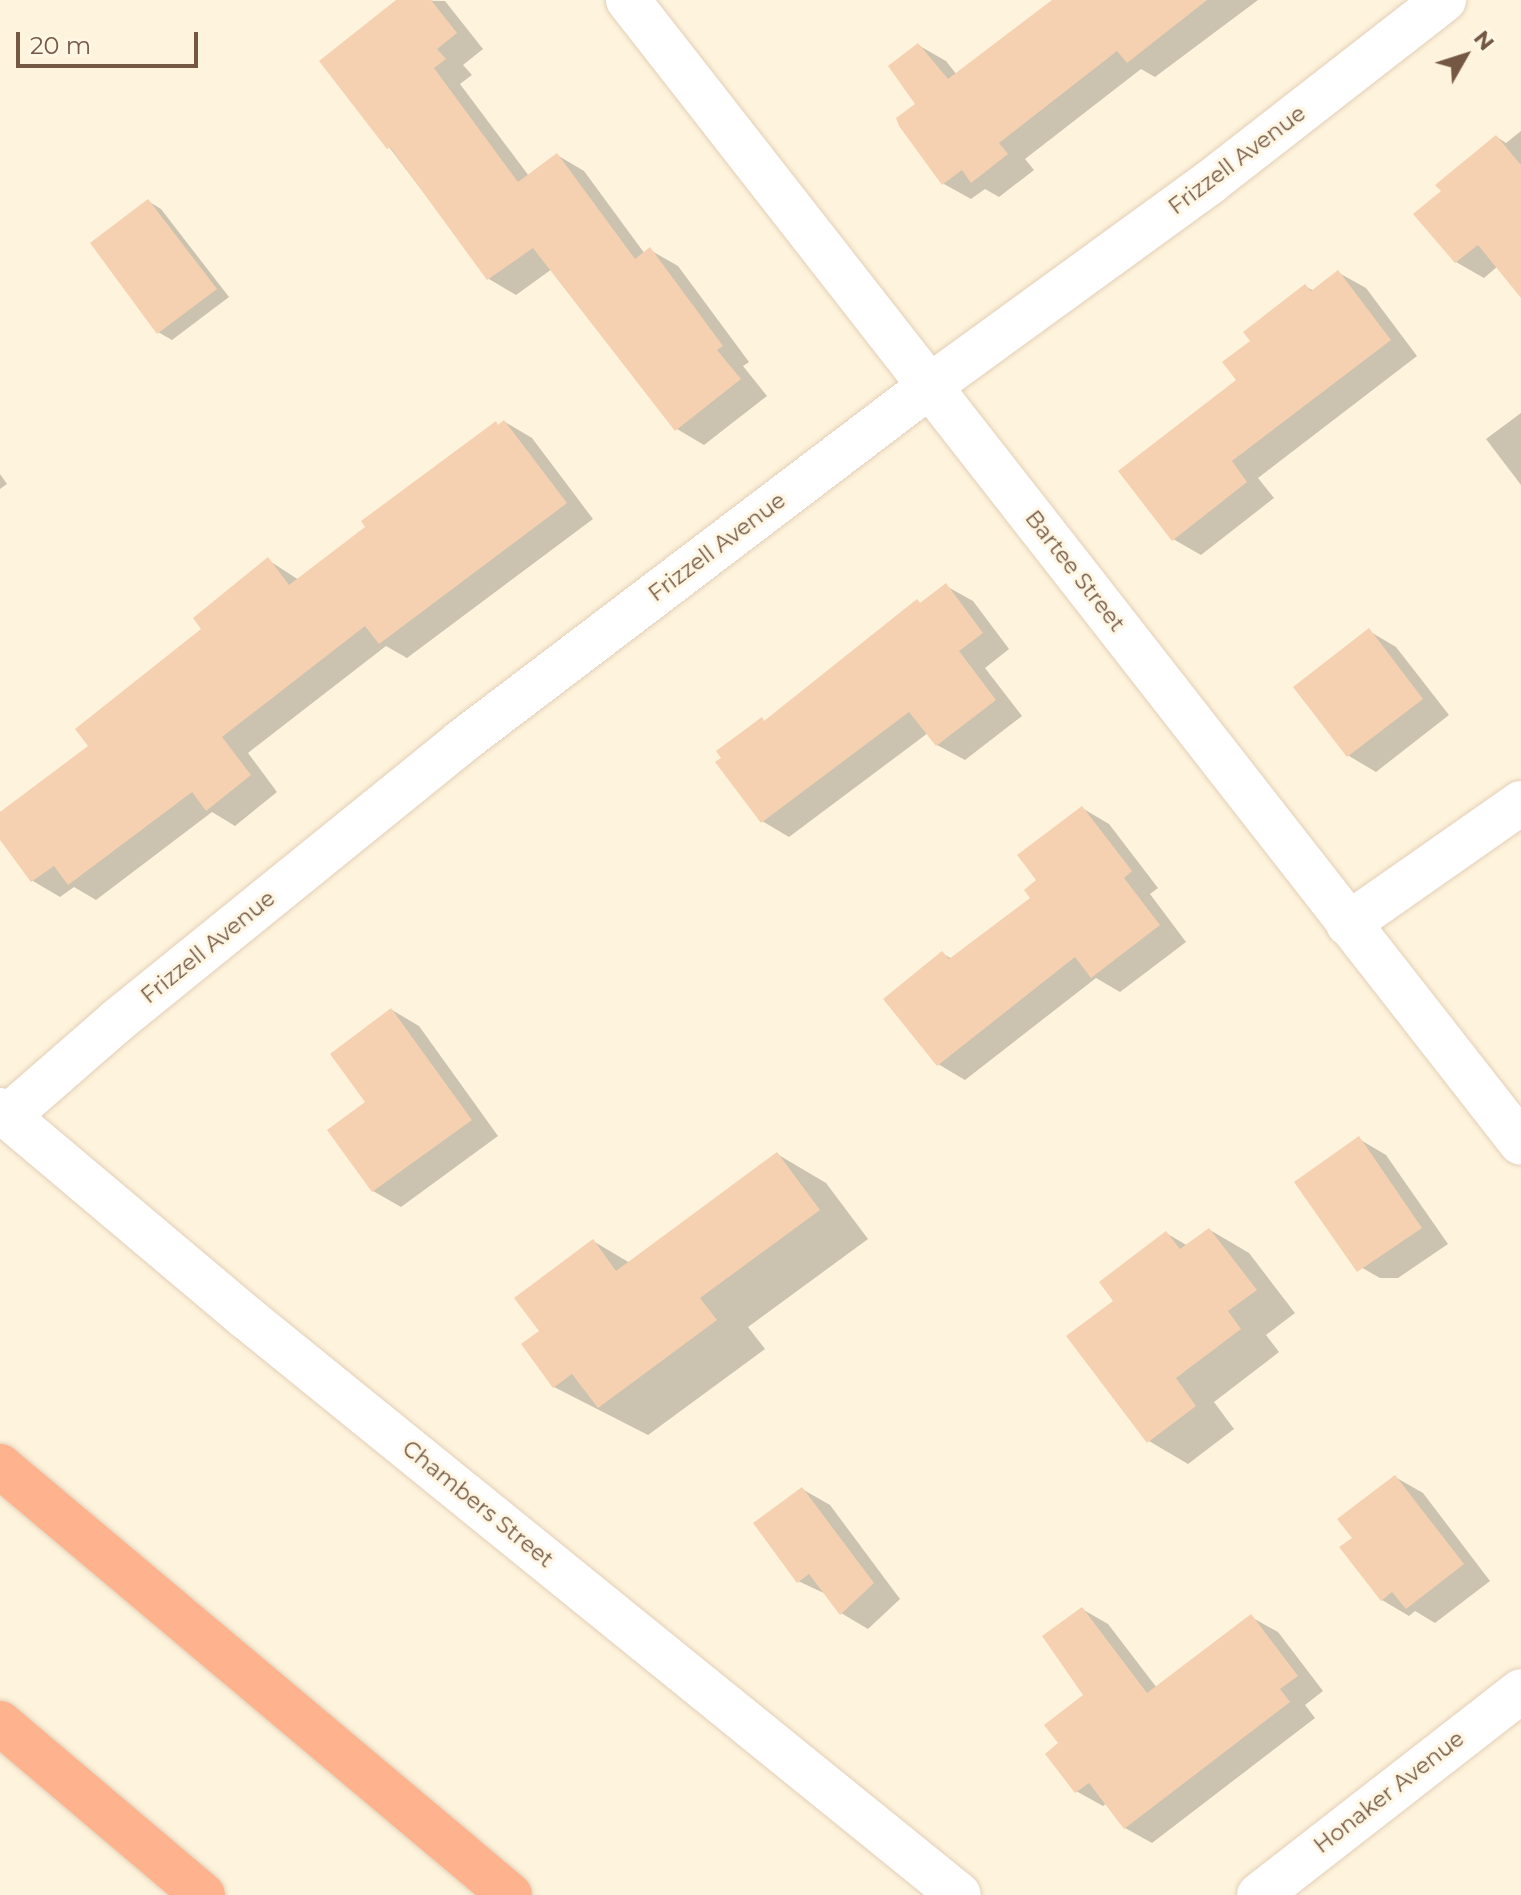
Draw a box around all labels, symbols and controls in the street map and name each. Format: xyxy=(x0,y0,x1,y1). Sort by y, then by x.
scale bar xyxy=(20,16,202,66)
north arrow xyxy=(1425,16,1505,96)
text: N xyxy=(1468,25,1500,56)
text: 20 m xyxy=(30,31,91,60)
street label: Frizzell Avenue xyxy=(1163,100,1311,220)
street label: Frizzell Avenue xyxy=(643,487,791,607)
street label: Bartee Street xyxy=(1020,505,1130,637)
street label: Frizzell Avenue xyxy=(136,885,280,1009)
street label: Chambers Street xyxy=(397,1435,559,1573)
street label: Honaker Avenue xyxy=(1309,1725,1469,1859)

